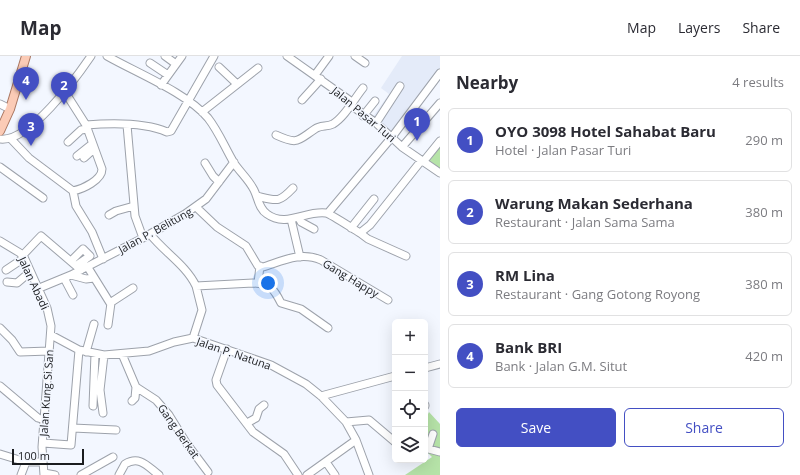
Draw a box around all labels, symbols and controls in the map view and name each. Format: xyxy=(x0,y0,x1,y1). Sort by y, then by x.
text: Map xyxy=(20,15,61,41)
text: Map xyxy=(627,18,656,37)
text: Layers xyxy=(678,18,720,37)
text: Share xyxy=(742,18,780,37)
pin: 4 xyxy=(13,67,39,100)
text: Nearby xyxy=(456,71,518,94)
pin: 2 xyxy=(51,72,77,105)
text: 4 results xyxy=(732,73,784,91)
street label: Jalan Pasar Turi xyxy=(328,82,399,145)
pin: 1 xyxy=(404,108,430,141)
pin: 3 xyxy=(18,113,44,146)
text: OYO 3098 Hotel Sahabat Baru xyxy=(495,121,716,141)
text: 1 xyxy=(466,131,474,149)
text: 290 m xyxy=(745,131,783,149)
text: Hotel · Jalan Pasar Turi xyxy=(495,141,631,159)
text: Warung Makan Sederhana xyxy=(495,193,693,213)
text: 2 xyxy=(466,203,474,221)
text: 380 m xyxy=(745,203,783,221)
street label: Jalan P. Belitung xyxy=(115,204,195,257)
text: Restaurant · Jalan Sama Sama xyxy=(495,213,675,231)
street label: Jalan Abadi xyxy=(15,253,53,312)
street label: Gang Happy xyxy=(320,255,382,301)
text: RM Lina xyxy=(495,265,555,285)
your location xyxy=(258,273,278,293)
text: 3 xyxy=(466,275,474,293)
text: 380 m xyxy=(745,275,783,293)
text: Restaurant · Gang Gotong Royong xyxy=(495,285,700,303)
map controls xyxy=(392,319,428,463)
button: + xyxy=(392,319,428,355)
street label: Jalan P. Natuna xyxy=(194,333,273,373)
text: Bank BRI xyxy=(495,337,562,357)
text: 4 xyxy=(466,347,474,365)
text: 420 m xyxy=(745,347,783,365)
street label: Jalan Kung Si San xyxy=(35,349,57,438)
button: − xyxy=(392,355,428,391)
text: Bank · Jalan G.M. Situt xyxy=(495,357,627,375)
button: locate xyxy=(392,391,428,427)
street label: Gang Berkat xyxy=(155,401,203,461)
button: Save xyxy=(456,408,616,447)
button: Share xyxy=(624,408,784,447)
button: layers xyxy=(392,427,428,463)
scale bar xyxy=(12,447,84,466)
text: 100 m xyxy=(18,448,50,463)

